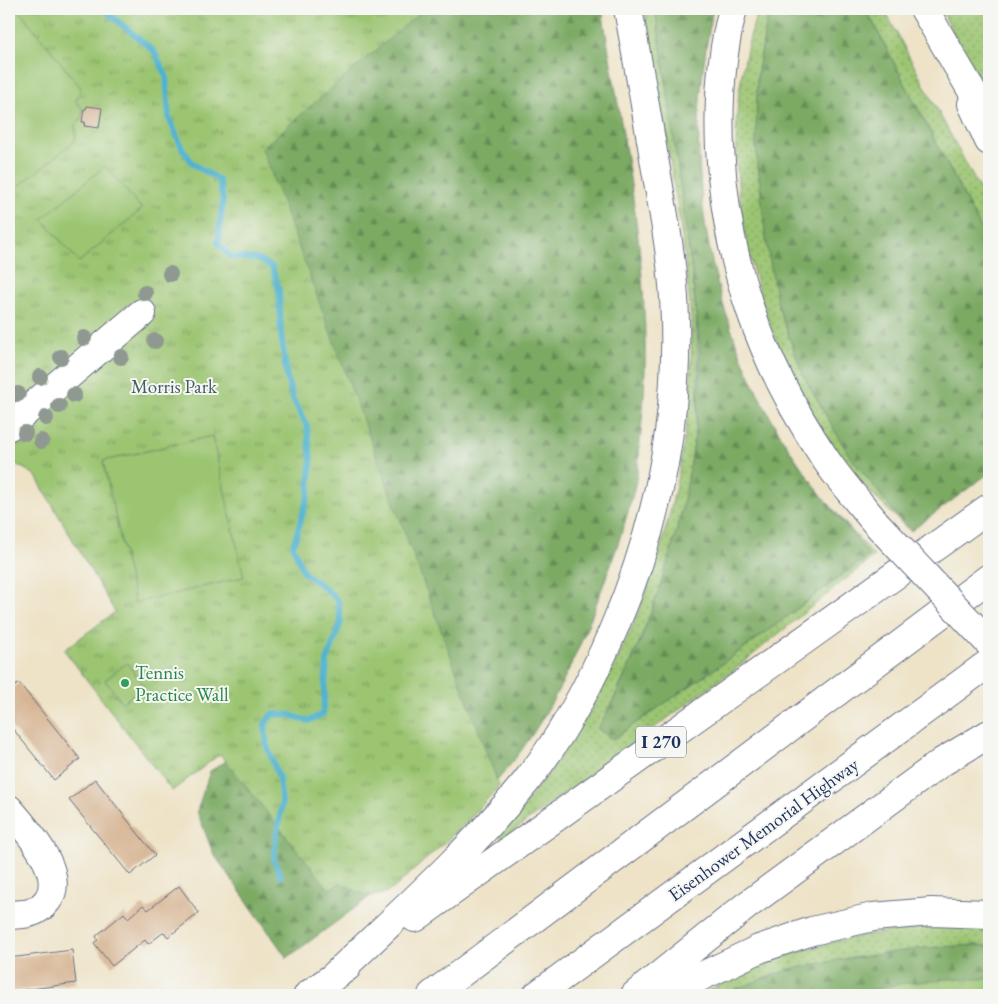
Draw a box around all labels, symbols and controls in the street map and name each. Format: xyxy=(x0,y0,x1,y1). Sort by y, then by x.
park label: Morris Park xyxy=(131,374,218,399)
place label: Tennis Practice Wall xyxy=(135,660,229,707)
marker: Tennis Practice Wall xyxy=(119,677,131,689)
road number: I 270 xyxy=(636,726,686,758)
street label: Eisenhower Memorial Highway xyxy=(663,752,864,907)

